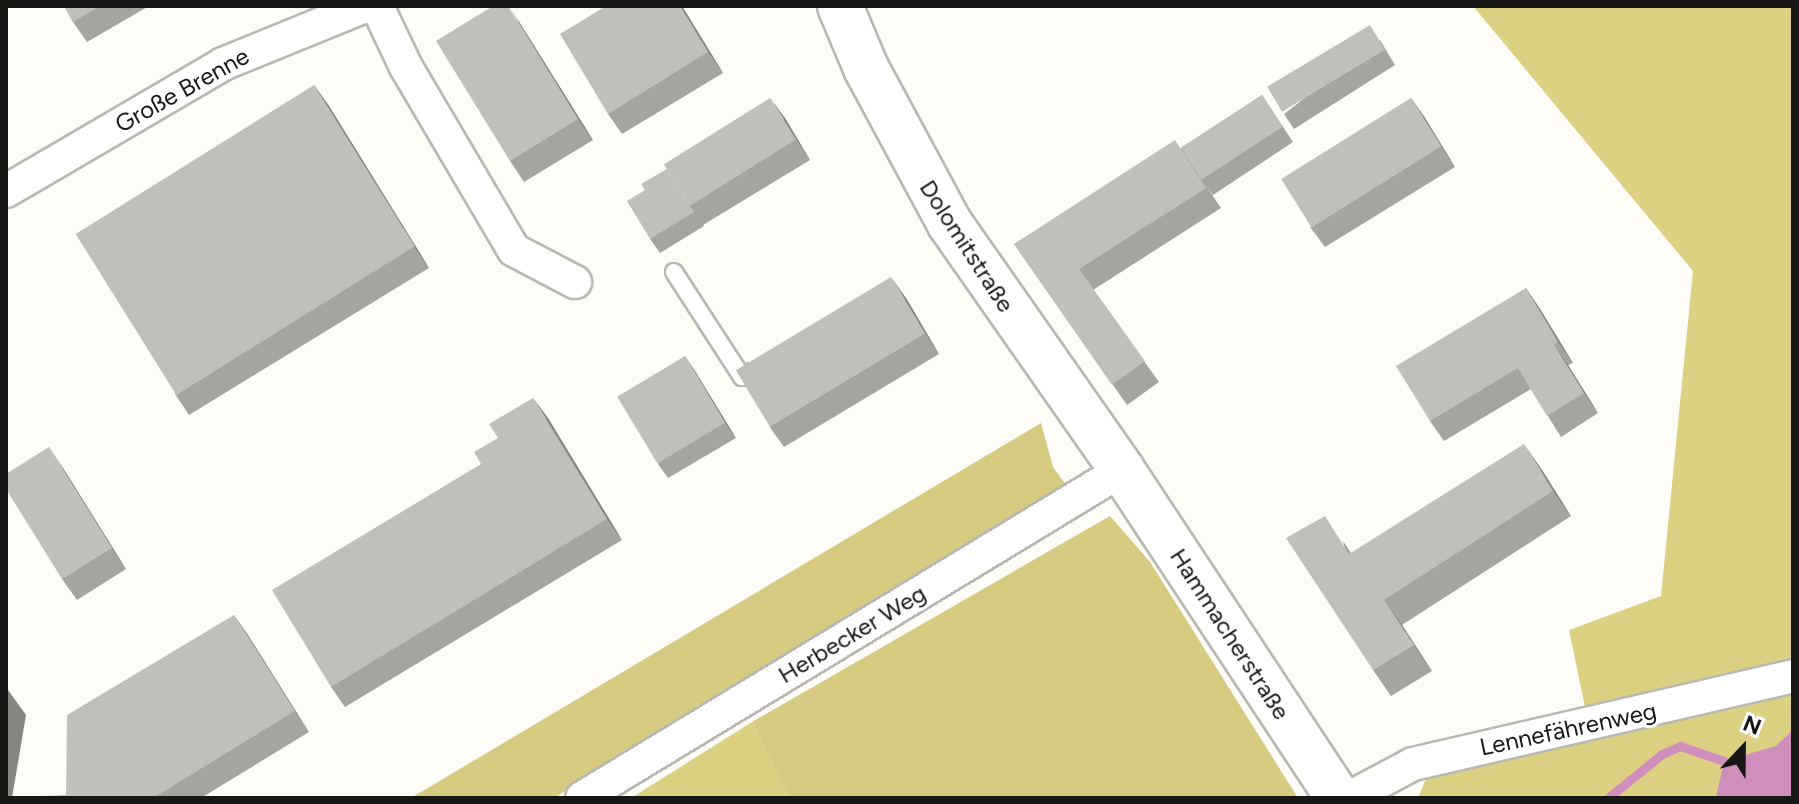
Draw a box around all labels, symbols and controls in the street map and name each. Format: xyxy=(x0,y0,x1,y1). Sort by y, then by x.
street label: Große Brenne xyxy=(110,41,254,139)
street label: Dolomitstraße xyxy=(914,174,1020,318)
street label: Hammacherstraße xyxy=(1164,543,1296,725)
street label: Herbecker Weg xyxy=(773,579,931,689)
street label: Lennefährenweg xyxy=(1477,696,1659,762)
north arrow xyxy=(1703,708,1783,788)
text: N xyxy=(1739,710,1765,741)

